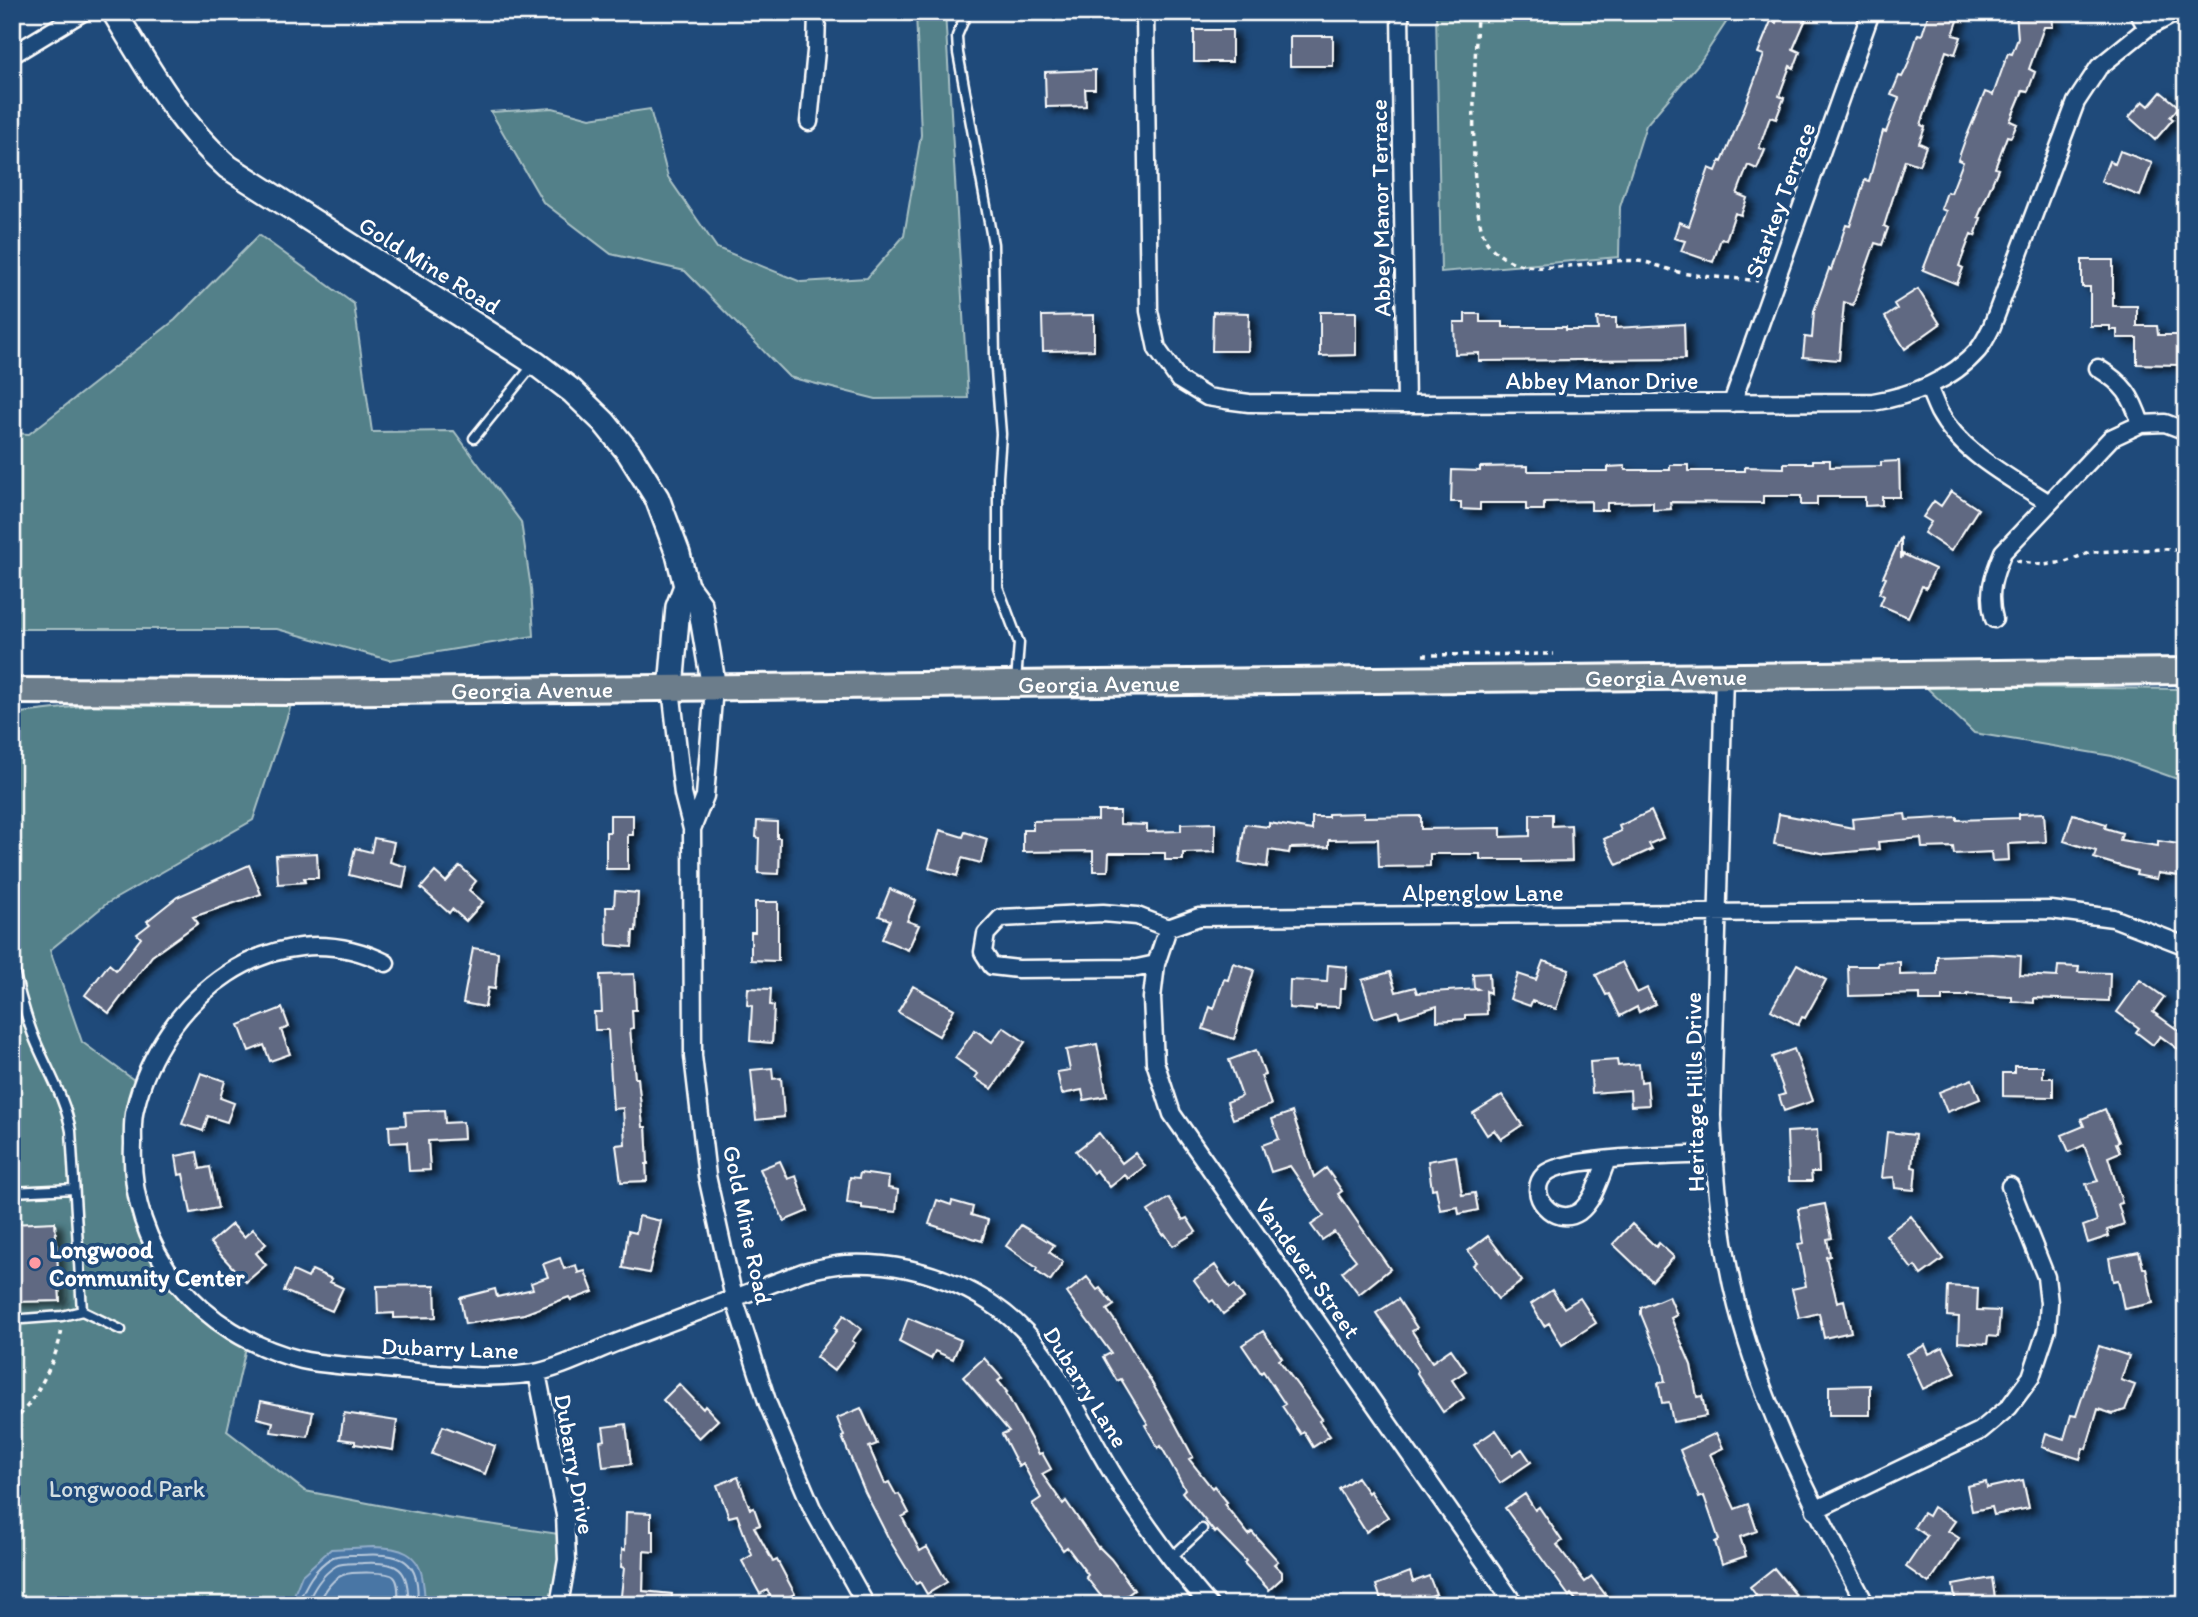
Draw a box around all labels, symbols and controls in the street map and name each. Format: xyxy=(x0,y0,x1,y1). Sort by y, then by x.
street label: Abbey Manor Terrace xyxy=(1364,99,1396,317)
street label: Starkey Terrace xyxy=(1738,118,1822,282)
street label: Gold Mine Road xyxy=(354,210,506,320)
street label: Abbey Manor Drive xyxy=(1506,366,1698,395)
street label: Georgia Avenue xyxy=(1585,661,1747,692)
street label: Georgia Avenue xyxy=(1018,668,1180,698)
street label: Georgia Avenue xyxy=(451,674,613,705)
street label: Alpenglow Lane xyxy=(1402,878,1564,907)
street label: Heritage Hills Drive xyxy=(1678,992,1710,1192)
street label: Gold Mine Road xyxy=(717,1143,779,1307)
street label: Vandever Street xyxy=(1249,1192,1367,1344)
place label: Longwood Community Center xyxy=(49,1235,246,1293)
marker: Longwood Community Center xyxy=(27,1255,43,1271)
street label: Dubarry Lane xyxy=(1037,1321,1135,1453)
street label: Dubarry Lane xyxy=(381,1331,519,1365)
street label: Dubarry Drive xyxy=(548,1391,602,1537)
park label: Longwood Park xyxy=(49,1474,206,1503)

